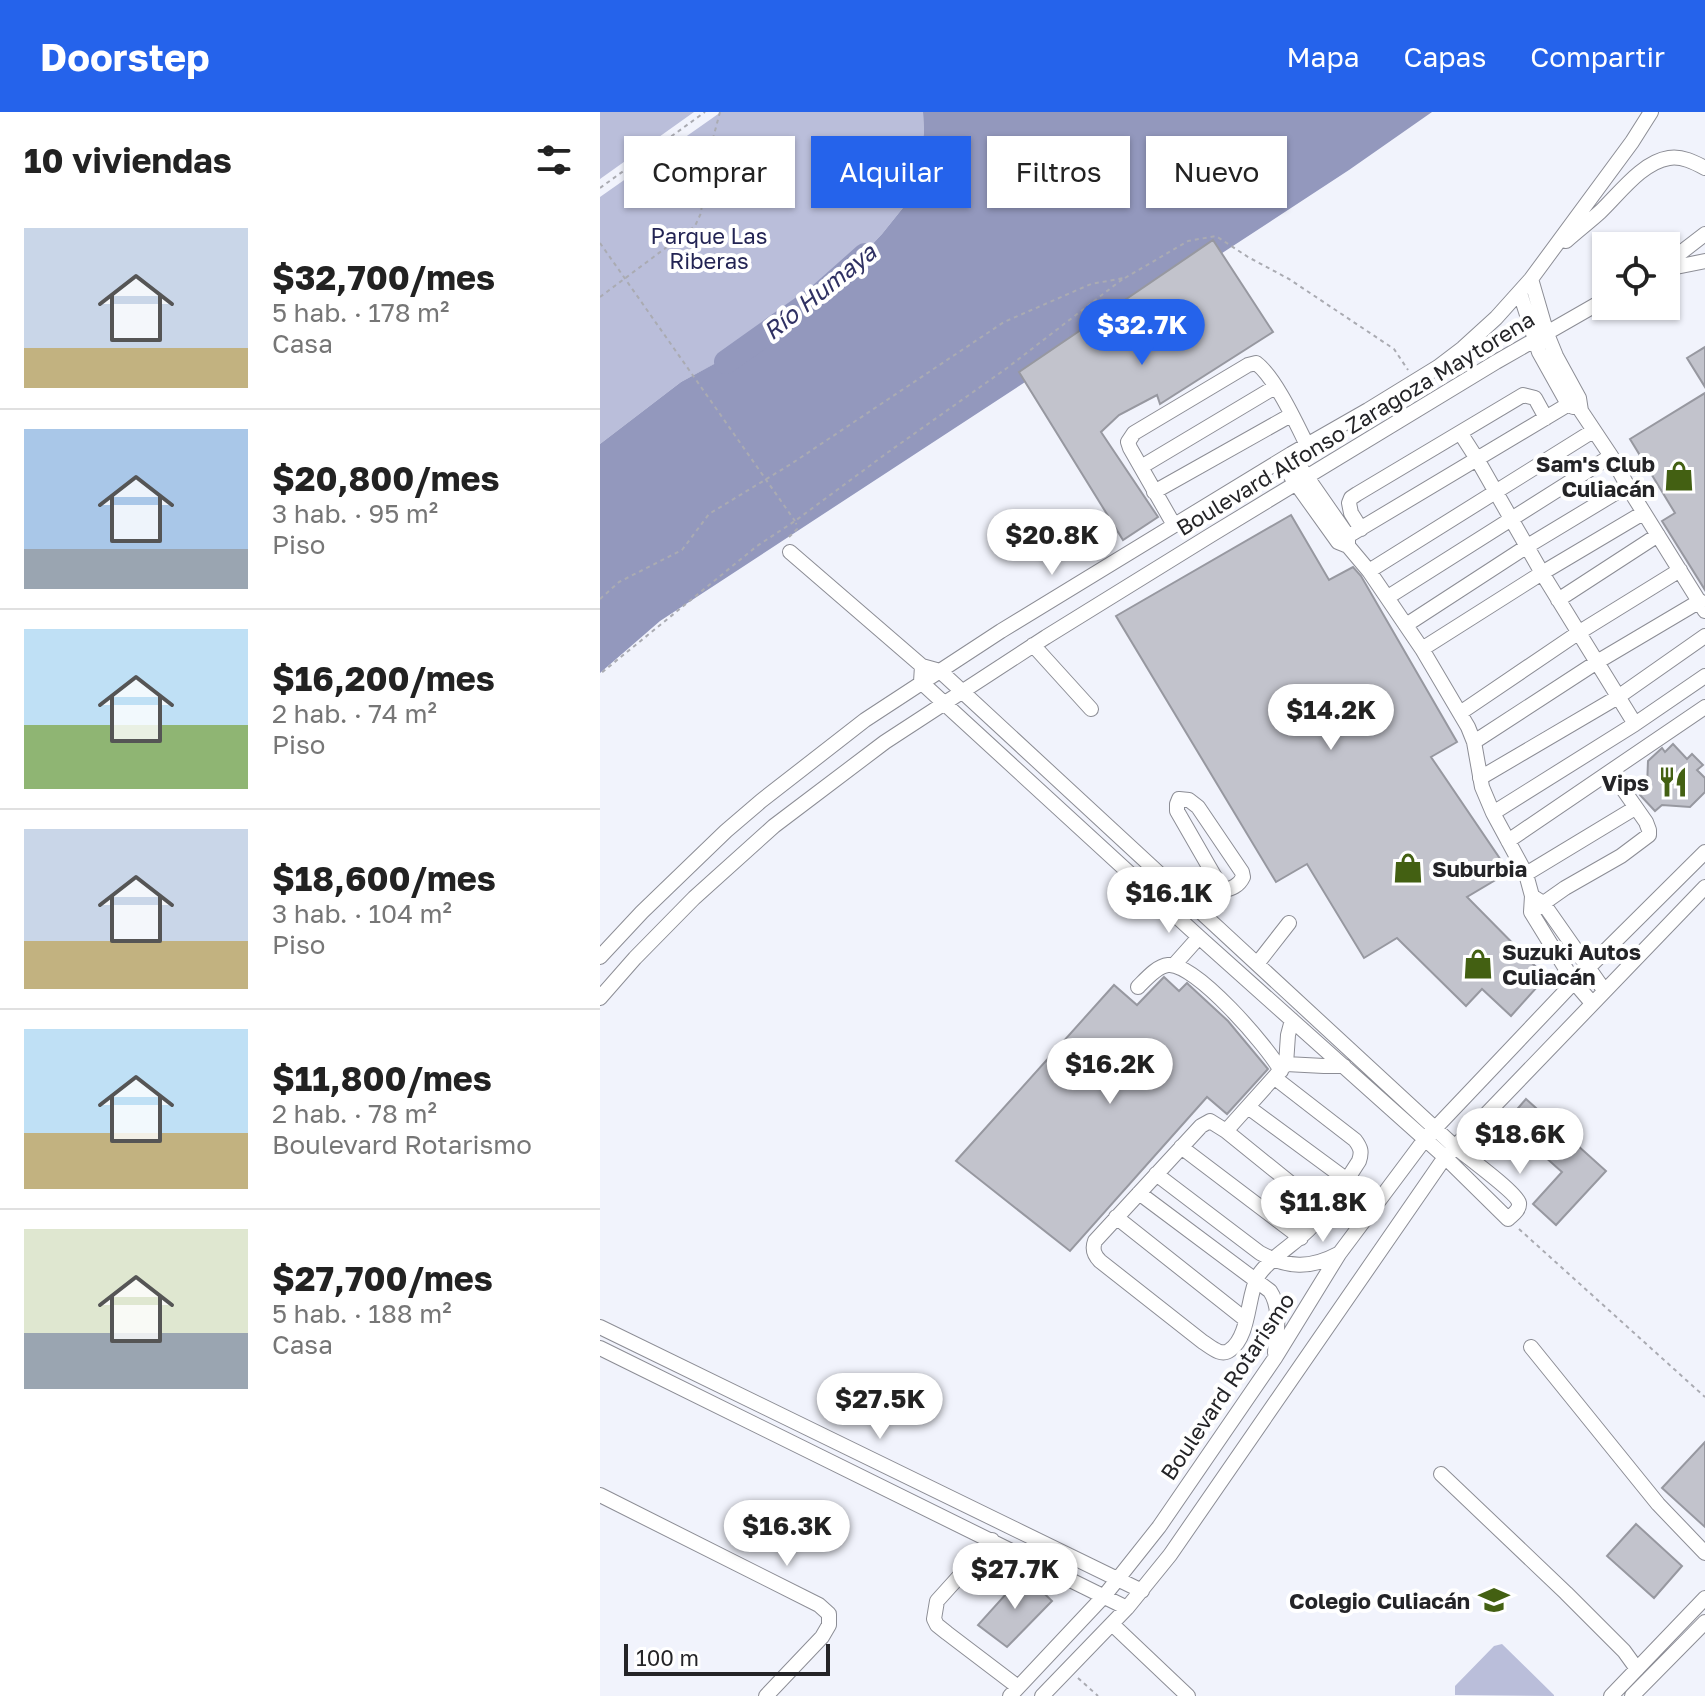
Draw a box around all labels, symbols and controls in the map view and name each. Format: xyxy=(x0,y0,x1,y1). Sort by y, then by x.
text: Doorstep xyxy=(40,34,210,79)
text: Mapa xyxy=(1287,40,1359,73)
text: Capas xyxy=(1403,40,1486,73)
text: Compartir xyxy=(1530,40,1665,73)
chip: Comprar xyxy=(624,136,795,208)
chip: Alquilar xyxy=(811,136,971,208)
chip: Filtros xyxy=(987,136,1130,208)
chip: Nuevo xyxy=(1146,136,1287,208)
icon: filters xyxy=(532,138,576,182)
text: 10 viviendas xyxy=(24,140,232,180)
park label: Parque Las Riberas xyxy=(651,222,767,274)
map controls xyxy=(1592,232,1680,320)
button: locate xyxy=(1592,232,1680,320)
water label: Río Humaya xyxy=(757,236,883,346)
text: $32,700/mes xyxy=(272,257,495,297)
icon: home xyxy=(88,260,184,356)
text: 5 hab. · 178 m² xyxy=(272,297,449,328)
pin: $32.7K xyxy=(1077,299,1207,367)
street label: Boulevard Alfonso Zaragoza Maytorena xyxy=(1171,305,1539,541)
text: $32.7K xyxy=(1097,309,1187,340)
text: Casa xyxy=(272,328,333,359)
place label: Sam's Club Culiacán xyxy=(1536,450,1655,502)
text: $20,800/mes xyxy=(272,458,500,498)
shop icon: Sam's Club Culiacán xyxy=(1662,459,1696,493)
icon: home xyxy=(88,461,184,557)
text: 3 hab. · 95 m² xyxy=(272,498,438,529)
pin: $20.8K xyxy=(987,509,1117,577)
text: $20.8K xyxy=(1005,519,1099,550)
text: Piso xyxy=(272,529,325,560)
text: $16,200/mes xyxy=(272,658,495,698)
icon: home xyxy=(88,661,184,757)
pin: $14.2K xyxy=(1266,684,1396,752)
text: $14.2K xyxy=(1286,694,1376,725)
text: 2 hab. · 74 m² xyxy=(272,698,437,729)
text: Piso xyxy=(272,729,325,760)
restaurant icon: Vips xyxy=(1656,765,1690,799)
place label: Vips xyxy=(1602,769,1649,796)
shop icon: Suburbia xyxy=(1391,851,1425,885)
place label: Suburbia xyxy=(1432,855,1527,882)
text: $18,600/mes xyxy=(272,858,496,898)
icon: home xyxy=(88,861,184,957)
pin: $16.1K xyxy=(1104,867,1234,935)
text: $16.1K xyxy=(1125,877,1213,908)
text: 3 hab. · 104 m² xyxy=(272,898,452,929)
text: Piso xyxy=(272,929,325,960)
place label: Suzuki Autos Culiacán xyxy=(1502,938,1641,990)
shop icon: Suzuki Autos Culiacán xyxy=(1461,947,1495,981)
pin: $16.2K xyxy=(1045,1038,1175,1106)
text: $16.2K xyxy=(1065,1048,1155,1079)
text: $11,800/mes xyxy=(272,1058,492,1098)
icon: home xyxy=(88,1061,184,1157)
text: 2 hab. · 78 m² xyxy=(272,1098,437,1129)
pin: $18.6K xyxy=(1455,1108,1585,1176)
text: $18.6K xyxy=(1474,1118,1566,1149)
text: Boulevard Rotarismo xyxy=(272,1129,532,1160)
pin: $11.8K xyxy=(1258,1176,1388,1244)
text: $11.8K xyxy=(1279,1186,1367,1217)
text: $27,700/mes xyxy=(272,1258,493,1298)
icon: home xyxy=(88,1261,184,1357)
street label: Boulevard Rotarismo xyxy=(1154,1287,1300,1485)
text: 5 hab. · 188 m² xyxy=(272,1298,452,1329)
text: Casa xyxy=(272,1329,333,1360)
pin: $27.5K xyxy=(815,1373,945,1441)
text: $27.5K xyxy=(835,1383,925,1414)
pin: $16.3K xyxy=(722,1500,852,1568)
text: $16.3K xyxy=(742,1510,832,1541)
pin: $27.7K xyxy=(950,1543,1080,1611)
text: $27.7K xyxy=(971,1553,1059,1584)
school or university icon: Colegio Culiacán xyxy=(1477,1583,1511,1617)
place label: Colegio Culiacán xyxy=(1289,1587,1470,1614)
scale bar xyxy=(624,1640,830,1676)
text: 100 m xyxy=(636,1644,699,1671)

